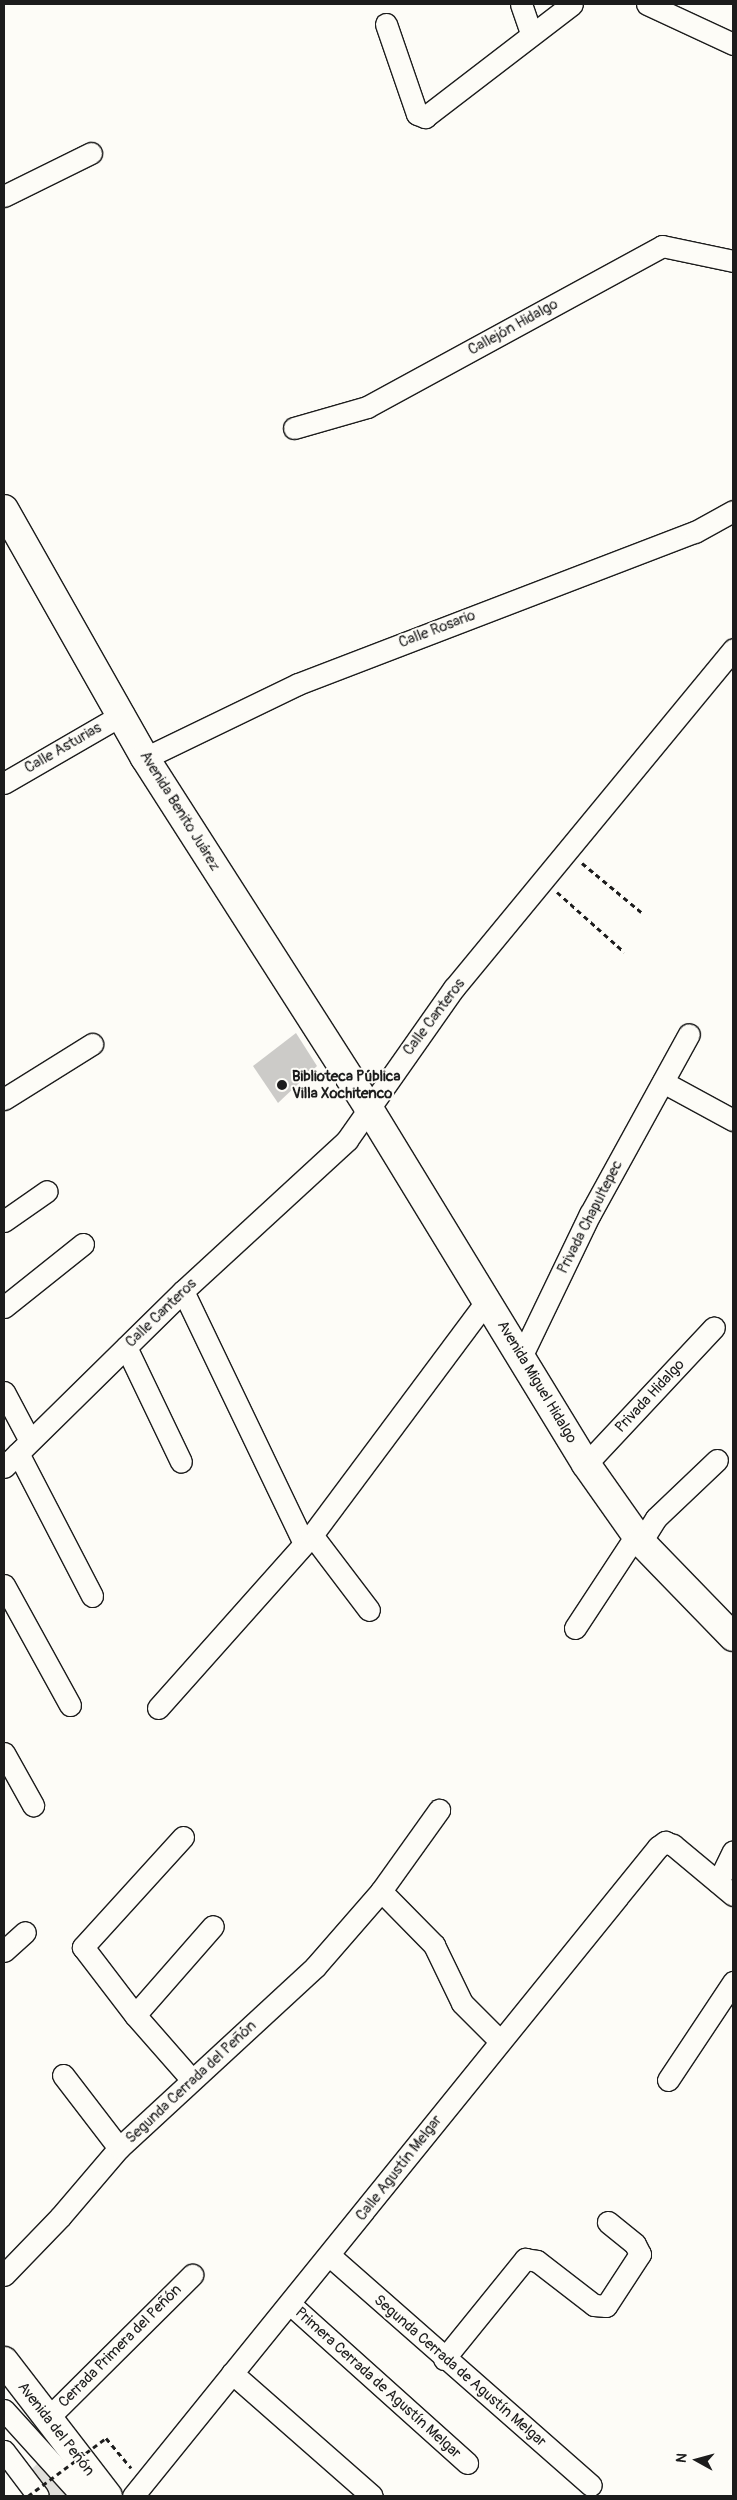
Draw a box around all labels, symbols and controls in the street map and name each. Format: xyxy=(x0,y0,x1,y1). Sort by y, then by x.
street label: Callejón Hidalgo xyxy=(465,295,561,359)
street label: Calle Rosario xyxy=(396,606,478,652)
street label: Calle Asturias xyxy=(21,719,105,777)
street label: Avenida Benito Juárez xyxy=(136,748,224,874)
street label: Calle Canteros xyxy=(399,975,469,1059)
place label: Biblioteca Pública Villa Xochitenco xyxy=(292,1067,400,1102)
marker: Biblioteca Pública Villa Xochitenco xyxy=(276,1079,288,1091)
street label: Privada Chapultepec xyxy=(554,1157,626,1277)
street label: Calle Canteros xyxy=(122,1275,200,1351)
street label: Avenida Miguel Hidalgo xyxy=(493,1317,581,1447)
street label: Privada Hidalgo xyxy=(612,1356,688,1436)
street label: Segunda Cerrada del Peñón xyxy=(122,2017,260,2147)
street label: Calle Agustín Melgar xyxy=(352,2112,446,2224)
street label: Cerrada Primera del Peñón xyxy=(55,2281,185,2411)
street label: Segunda Cerrada de Agustín Melgar xyxy=(370,2291,550,2451)
street label: Primera Cerrada de Agustín Melgar xyxy=(291,2304,465,2462)
street label: Avenida del Peñón xyxy=(14,2378,98,2480)
north arrow xyxy=(672,2435,722,2485)
text: N xyxy=(673,2452,691,2464)

